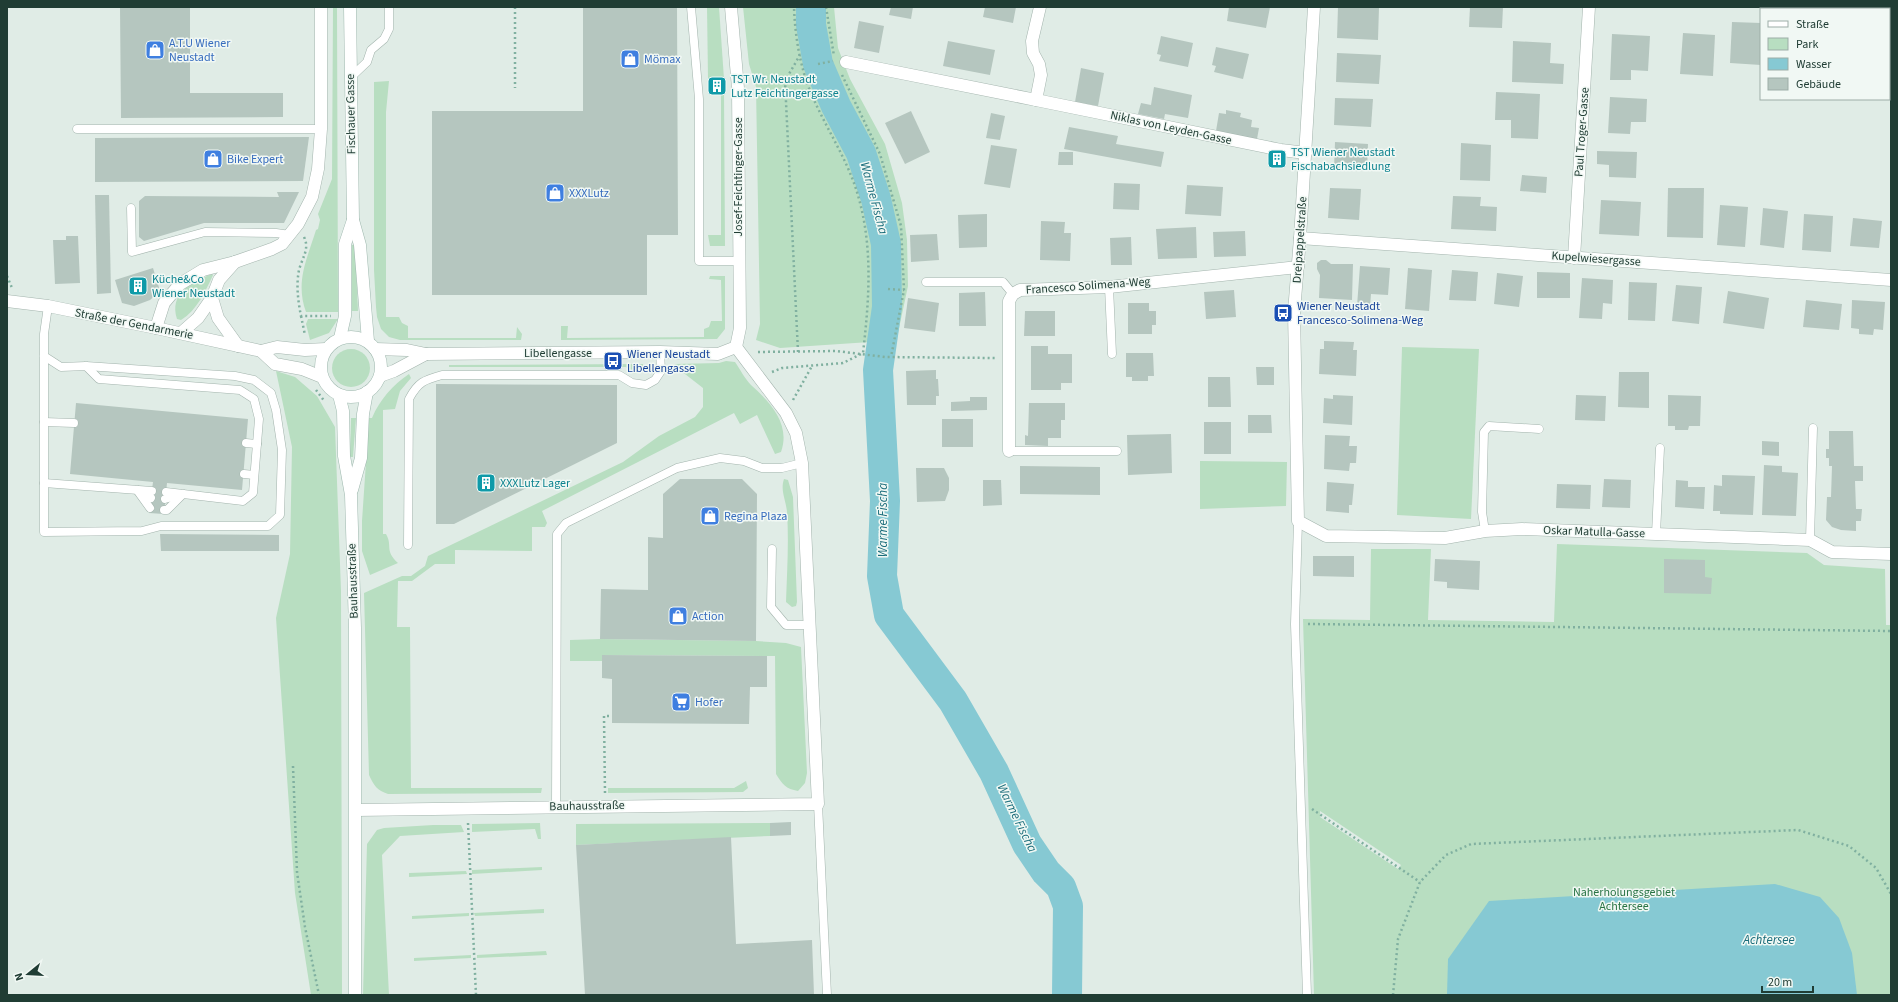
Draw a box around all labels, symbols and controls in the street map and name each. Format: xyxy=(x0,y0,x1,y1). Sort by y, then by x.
legend xyxy=(1760,8,1890,100)
text: Straße xyxy=(1796,16,1829,33)
place label: A.T.U Wiener Neustadt xyxy=(169,35,231,66)
text: Park xyxy=(1796,36,1818,53)
shop icon: A.T.U Wiener Neustadt xyxy=(144,39,166,61)
shop icon: Mömax xyxy=(619,48,641,70)
place label: Mömax xyxy=(644,51,681,68)
text: Wasser xyxy=(1796,56,1832,73)
place label: TST Wr. Neustadt Lutz Feichtingergasse xyxy=(731,71,839,102)
street label: Fischauer Gasse xyxy=(342,74,360,154)
building icon: TST Wr. Neustadt Lutz Feichtingergasse xyxy=(706,75,728,97)
text: Gebäude xyxy=(1796,76,1841,93)
street label: Paul Troger-Gasse xyxy=(1570,87,1594,177)
street label: Niklas von Leyden-Gasse xyxy=(1109,107,1233,149)
street label: Josef-Feichtinger-Gasse xyxy=(730,117,747,237)
place label: TST Wiener Neustadt Fischabachsiedlung xyxy=(1291,144,1395,175)
shop icon: Bike Expert xyxy=(202,148,224,170)
building icon: TST Wiener Neustadt Fischabachsiedlung xyxy=(1266,148,1288,170)
place label: Bike Expert xyxy=(227,151,283,168)
water label: Warme Fischa xyxy=(856,160,892,236)
shop icon: XXXLutz xyxy=(544,182,566,204)
place label: XXXLutz xyxy=(569,185,609,202)
street label: Dreipappelstraße xyxy=(1288,196,1312,284)
street label: Kupelwiesergasse xyxy=(1551,247,1641,271)
place label: Küche&Co Wiener Neustadt xyxy=(152,271,235,302)
street label: Francesco Solimena-Weg xyxy=(1025,273,1151,299)
building icon: Küche&Co Wiener Neustadt xyxy=(127,275,149,297)
place label: Wiener Neustadt Francesco-Solimena-Weg xyxy=(1297,298,1423,329)
bus stop icon: Wiener Neustadt Francesco-Solimena-Weg xyxy=(1272,302,1294,324)
street label: Straße der Gendarmerie xyxy=(73,304,195,344)
street label: Libellengasse xyxy=(524,345,592,362)
place label: Wiener Neustadt Libellengasse xyxy=(627,346,710,377)
bus stop icon: Wiener Neustadt Libellengasse xyxy=(602,350,624,372)
building icon: XXXLutz Lager xyxy=(475,472,497,494)
place label: XXXLutz Lager xyxy=(500,475,571,492)
water label: Warme Fischa xyxy=(874,483,892,557)
shop icon: Regina Plaza xyxy=(699,505,721,527)
place label: Regina Plaza xyxy=(724,508,787,525)
street label: Oskar Matulla-Gasse xyxy=(1543,522,1645,542)
street label: Bauhausstraße xyxy=(343,543,363,619)
shop icon: Action xyxy=(667,605,689,627)
place label: Action xyxy=(692,608,724,625)
supermarket icon: Hofer xyxy=(670,691,692,713)
place label: Hofer xyxy=(695,694,724,711)
water label: Warme Fischa xyxy=(993,781,1041,855)
street label: Bauhausstraße xyxy=(549,797,625,815)
park label: Naherholungsgebiet Achtersee xyxy=(1573,884,1675,915)
water label: Achtersee xyxy=(1742,931,1795,949)
north arrow xyxy=(8,954,48,994)
scale bar xyxy=(1762,968,1813,994)
text: N xyxy=(11,971,27,983)
text: 20 m xyxy=(1768,974,1792,991)

